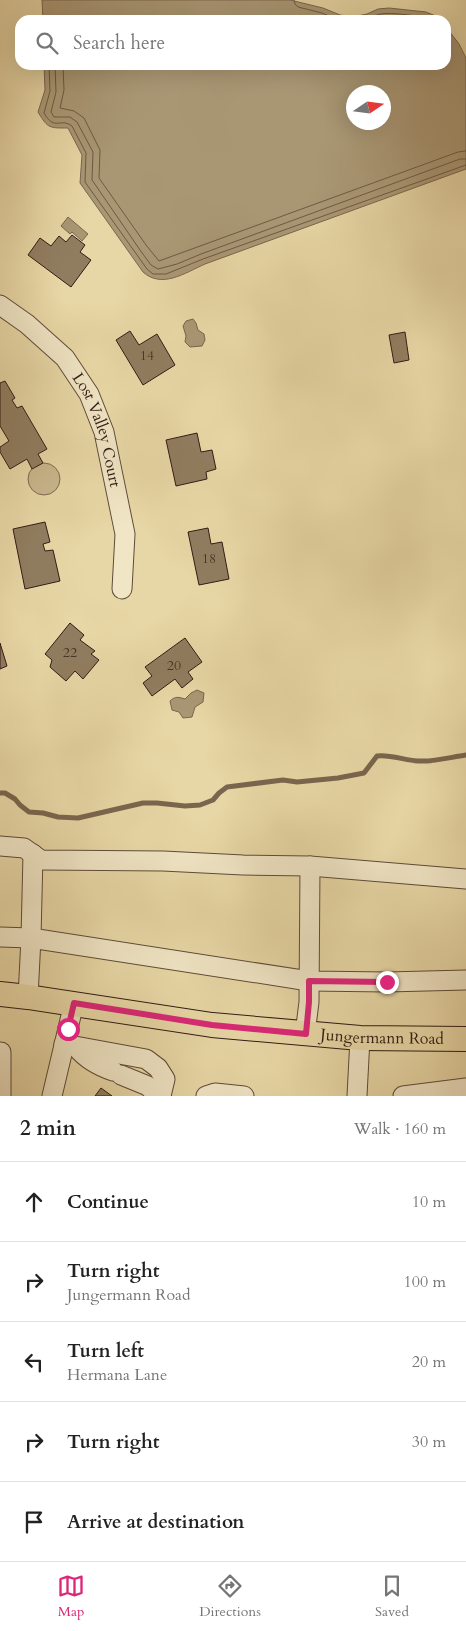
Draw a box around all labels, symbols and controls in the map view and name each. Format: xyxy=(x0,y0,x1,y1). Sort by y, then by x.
search box xyxy=(15,15,451,70)
icon: search xyxy=(33,29,61,57)
text: Search here xyxy=(73,30,165,56)
north arrow xyxy=(346,85,391,130)
house number: 14 xyxy=(140,346,154,365)
street label: Lost Valley Court xyxy=(67,368,126,489)
house number: 18 xyxy=(202,549,216,568)
house number: 22 xyxy=(63,643,77,662)
house number: 20 xyxy=(167,656,181,675)
route end xyxy=(376,971,399,994)
route start xyxy=(57,1018,80,1041)
street label: Jungermann Road xyxy=(318,1023,444,1050)
text: 2 min xyxy=(20,1114,76,1143)
text: Walk · 160 m xyxy=(354,1118,446,1140)
icon: ahead xyxy=(20,1188,48,1216)
text: Continue xyxy=(67,1189,149,1215)
text: 10 m xyxy=(412,1191,446,1213)
text: Turn right xyxy=(67,1258,159,1284)
icon: right xyxy=(20,1268,48,1296)
text: 100 m xyxy=(404,1271,446,1293)
text: Jungermann Road xyxy=(67,1284,190,1306)
text: Turn left xyxy=(67,1338,144,1364)
icon: left xyxy=(20,1348,48,1376)
text: 20 m xyxy=(412,1351,446,1373)
text: Hermana Lane xyxy=(67,1364,167,1386)
icon: right xyxy=(20,1428,48,1456)
text: Turn right xyxy=(67,1429,159,1455)
text: 30 m xyxy=(412,1431,446,1453)
icon: arrive xyxy=(20,1508,48,1536)
text: Arrive at destination xyxy=(67,1509,244,1535)
tab: Map xyxy=(57,1572,85,1621)
tab: Directions xyxy=(199,1572,261,1621)
tab: Saved xyxy=(375,1572,409,1621)

